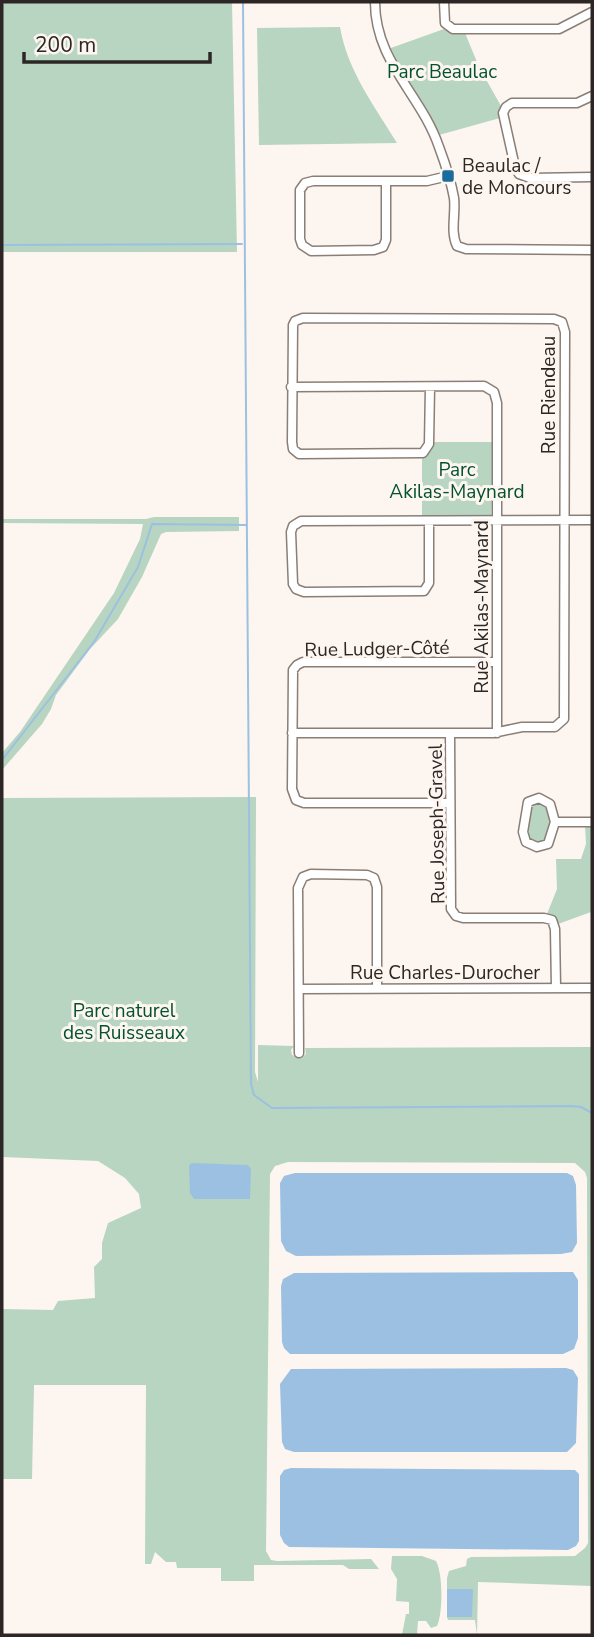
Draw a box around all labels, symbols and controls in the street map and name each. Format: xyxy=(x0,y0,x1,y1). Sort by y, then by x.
scale bar xyxy=(24,21,210,65)
text: 200 m xyxy=(35,31,96,59)
park label: Parc Beaulac xyxy=(387,59,497,85)
place label: Beaulac / de Moncours xyxy=(462,153,571,201)
marker: Beaulac / de Moncours xyxy=(440,168,456,184)
street label: Rue Riendeau xyxy=(536,336,562,454)
park label: Parc Akilas-Maynard xyxy=(389,457,525,505)
street label: Rue Akilas-Maynard xyxy=(469,520,495,694)
street label: Rue Ludger-Côté xyxy=(304,635,450,663)
street label: Rue Joseph-Gravel xyxy=(423,743,451,904)
street label: Rue Charles-Durocher xyxy=(350,960,540,986)
park label: Parc naturel des Ruisseaux xyxy=(63,998,185,1046)

